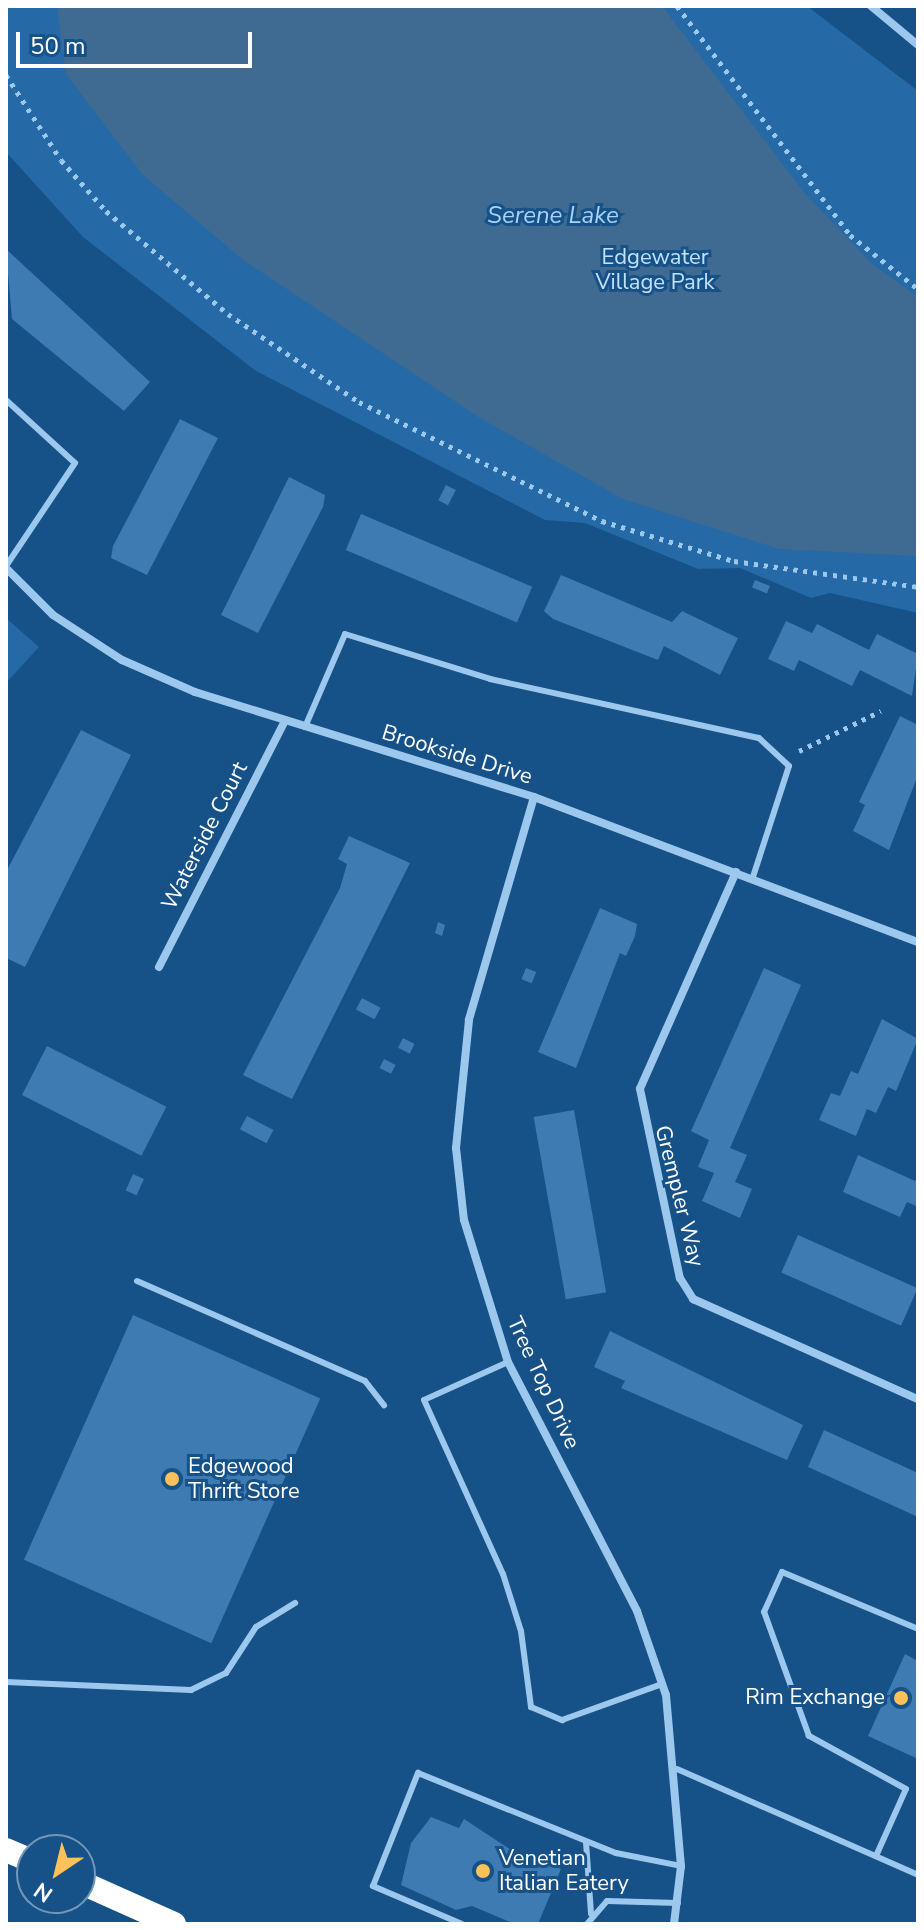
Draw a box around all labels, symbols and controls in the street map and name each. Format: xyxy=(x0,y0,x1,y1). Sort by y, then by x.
scale bar xyxy=(20,16,256,66)
text: 50 m xyxy=(30,30,86,62)
water label: Serene Lake xyxy=(487,202,619,230)
park label: Edgewater Village Park xyxy=(595,244,715,296)
street label: Brookside Drive xyxy=(379,720,535,790)
street label: Waterside Court xyxy=(156,758,254,914)
street label: Grempler Way xyxy=(649,1123,709,1269)
street label: Tree Top Drive xyxy=(501,1313,585,1453)
place label: Edgewood Thrift Store xyxy=(188,1453,300,1504)
marker: Edgewood Thrift Store xyxy=(163,1470,181,1488)
place label: Rim Exchange xyxy=(745,1685,885,1711)
marker: Rim Exchange xyxy=(892,1689,910,1707)
north arrow xyxy=(16,1834,96,1914)
place label: Venetian Italian Eatery xyxy=(499,1845,629,1896)
marker: Venetian Italian Eatery xyxy=(474,1862,492,1880)
text: N xyxy=(28,1875,59,1909)

